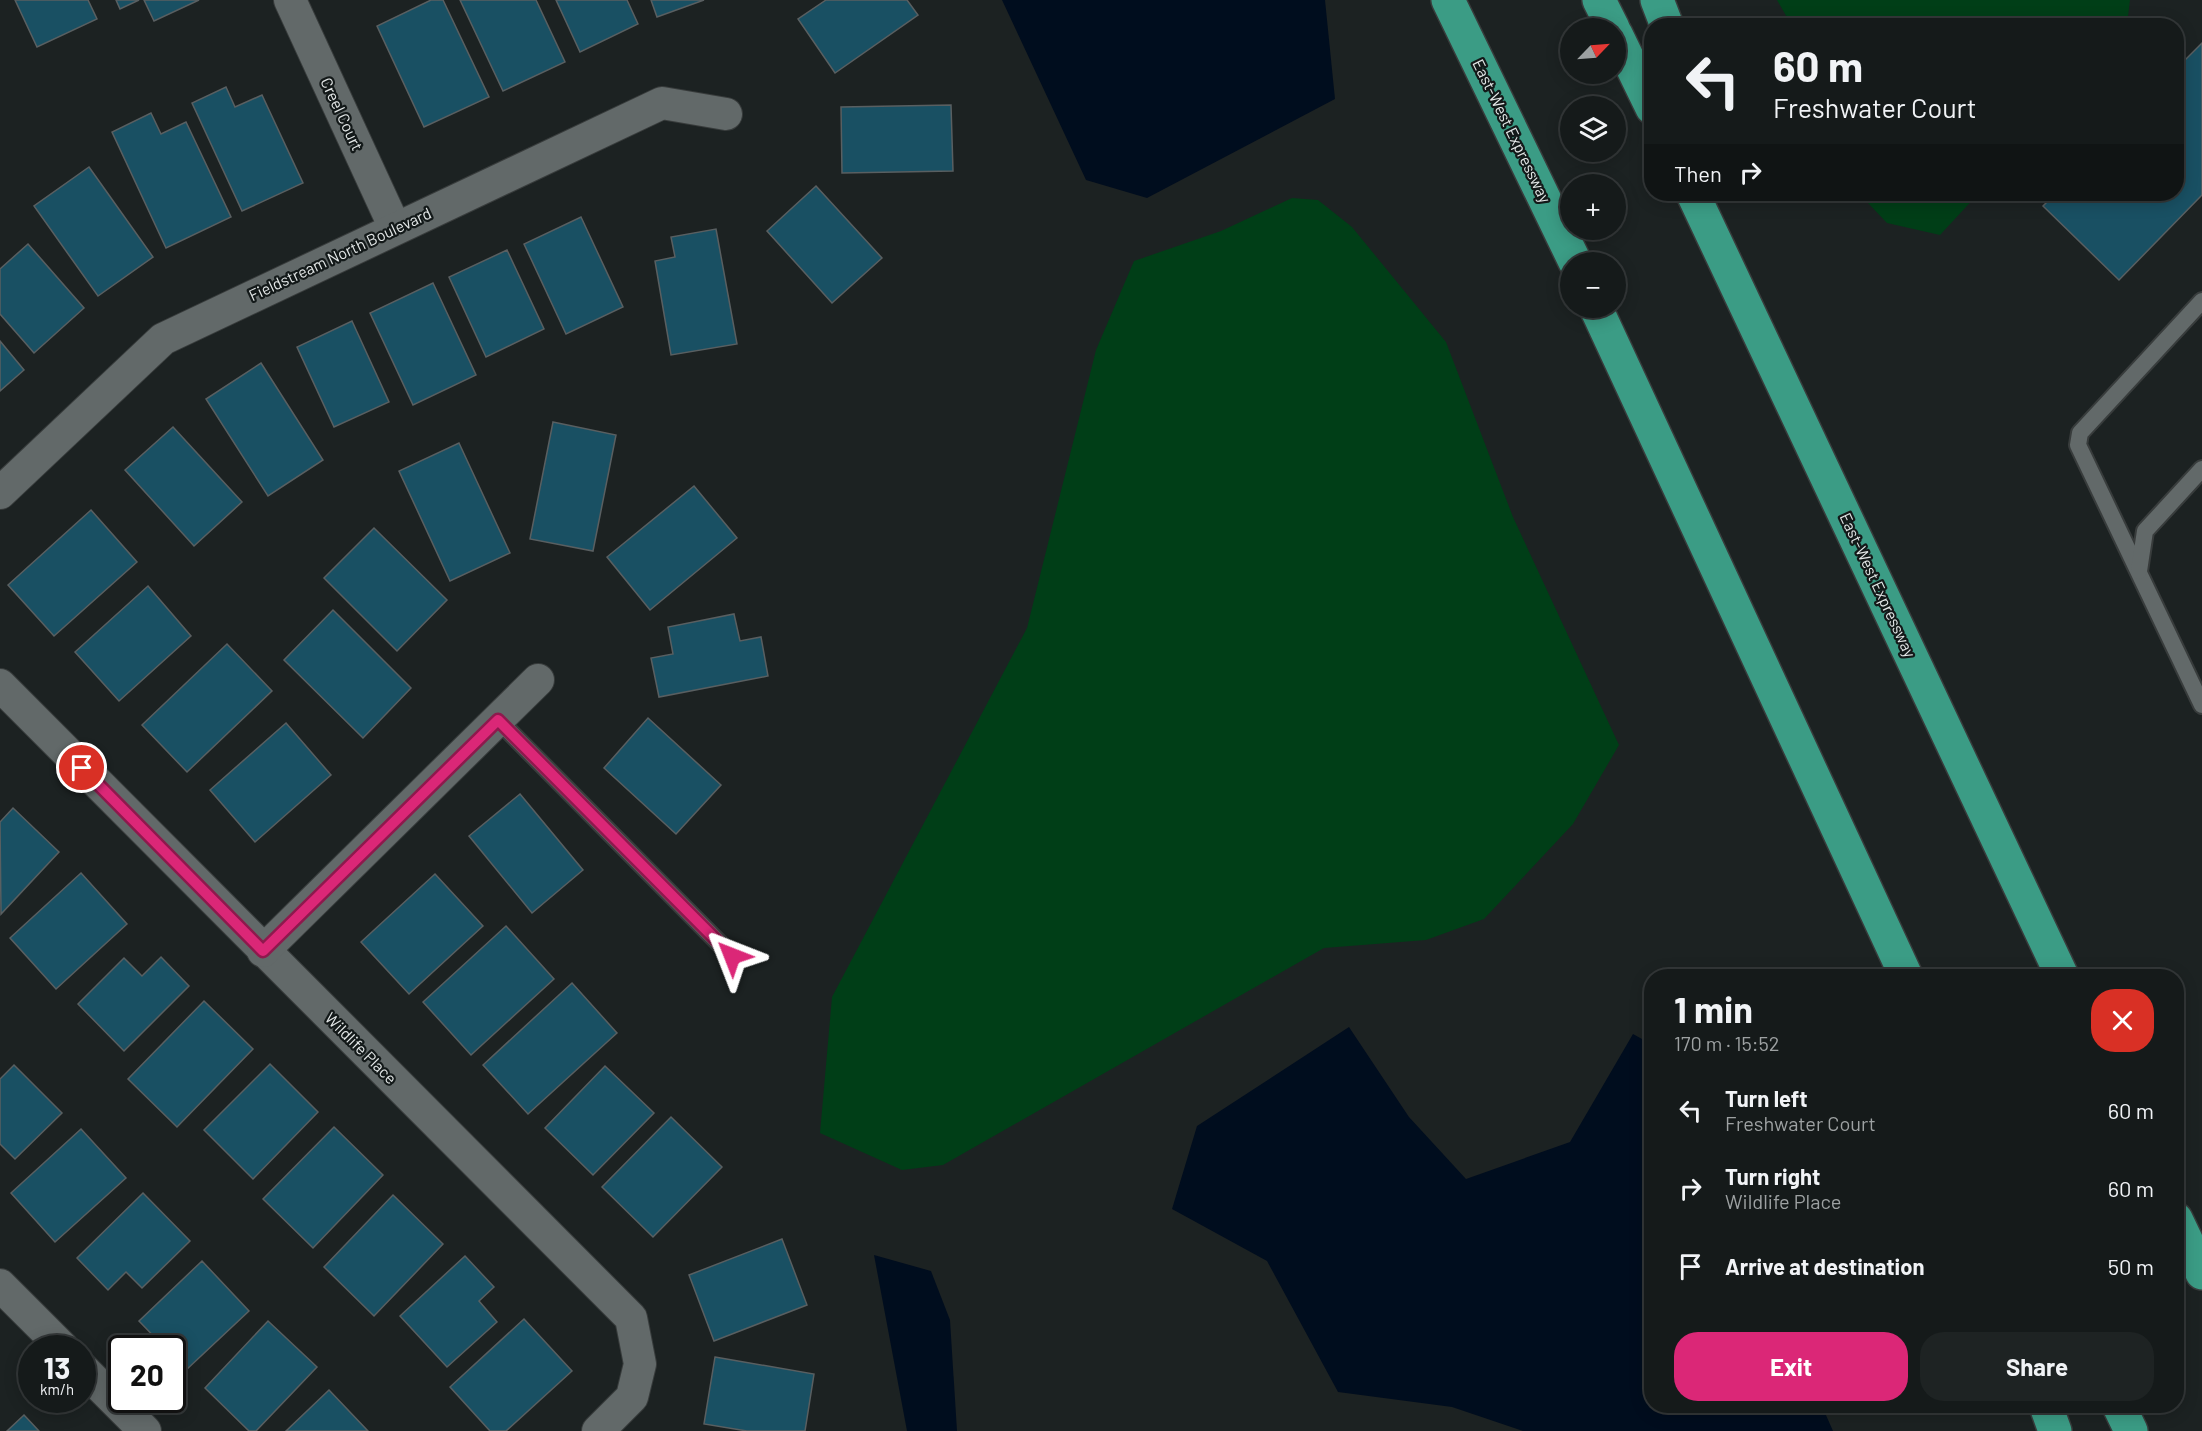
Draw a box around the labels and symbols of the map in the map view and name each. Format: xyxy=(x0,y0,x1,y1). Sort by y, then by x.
north arrow xyxy=(1560,18,1626,84)
street label: East-West Expressway xyxy=(1469,56,1556,206)
street label: Creel Court xyxy=(317,74,368,153)
street label: Fieldstream North Boulevard xyxy=(246,203,434,304)
street label: East-West Expressway xyxy=(1837,509,1921,661)
pin xyxy=(56,742,107,793)
position arrow xyxy=(700,924,764,988)
street label: Wildlife Place xyxy=(322,1008,401,1087)
speed limit sign: 20 xyxy=(108,1335,186,1413)

